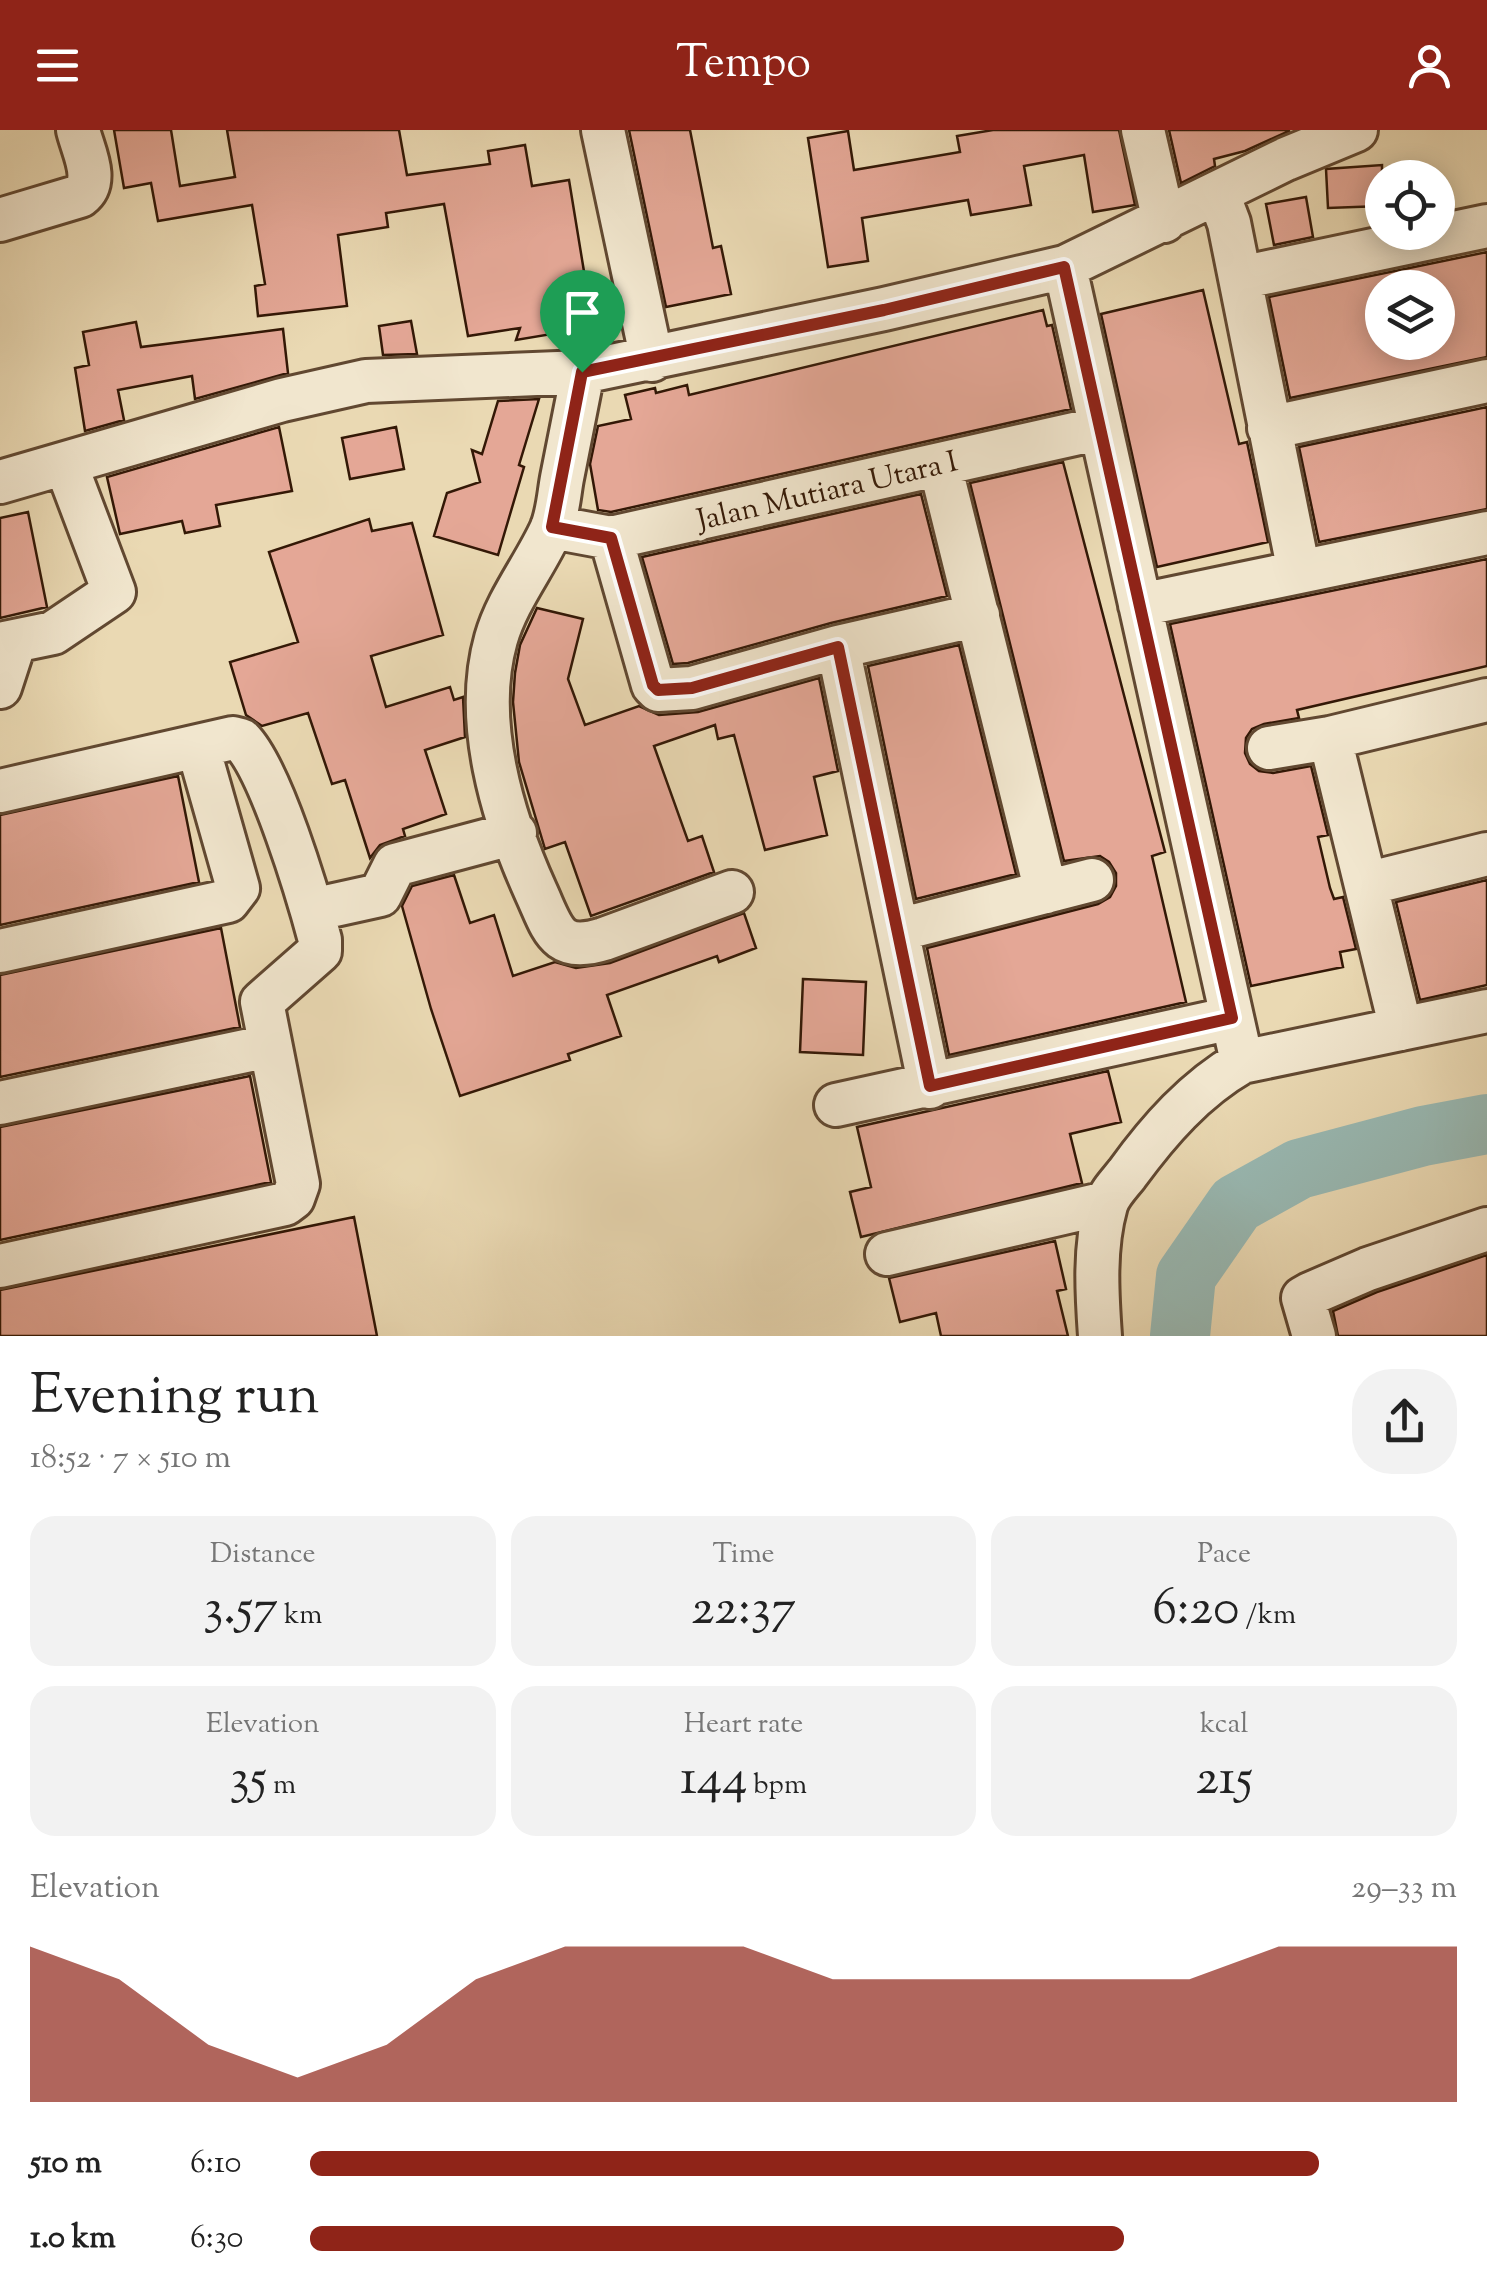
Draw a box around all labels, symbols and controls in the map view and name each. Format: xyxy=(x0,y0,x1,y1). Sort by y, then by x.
text: Tempo xyxy=(676,33,811,98)
icon: menu xyxy=(30,38,85,93)
icon: person xyxy=(1402,38,1457,93)
map controls xyxy=(1365,160,1455,360)
button: locate xyxy=(1365,160,1455,250)
pin xyxy=(540,270,625,373)
button: layers xyxy=(1365,270,1455,360)
icon: arrive xyxy=(555,285,610,340)
street label: Jalan Mutiara Utara I xyxy=(691,441,962,544)
text: Evening run xyxy=(30,1359,319,1438)
button: share xyxy=(1352,1369,1457,1474)
text: 18:52 · 7 × 510 m xyxy=(30,1436,231,1482)
text: Distance xyxy=(210,1535,316,1575)
text: Time xyxy=(712,1535,775,1575)
text: Pace xyxy=(1197,1535,1251,1575)
text: 3.57 xyxy=(203,1575,278,1647)
text: 22:37 xyxy=(691,1575,796,1647)
text: 6:20 xyxy=(1152,1575,1239,1647)
text: km xyxy=(278,1596,323,1636)
text: /km xyxy=(1239,1596,1296,1636)
text: Elevation xyxy=(206,1705,320,1745)
text: Heart rate xyxy=(684,1705,803,1745)
text: kcal xyxy=(1200,1705,1248,1745)
text: 35 xyxy=(230,1745,267,1817)
text: 144 xyxy=(680,1745,747,1817)
text: 215 xyxy=(1195,1745,1253,1817)
text: m xyxy=(267,1766,296,1806)
text: bpm xyxy=(747,1766,807,1806)
text: Elevation xyxy=(30,1866,160,1912)
text: 29–33 m xyxy=(1351,1866,1457,1912)
text: 510 m xyxy=(30,2141,102,2187)
text: 6:10 xyxy=(190,2141,241,2187)
text: 1.0 km xyxy=(30,2216,116,2262)
text: 6:30 xyxy=(190,2216,243,2262)

